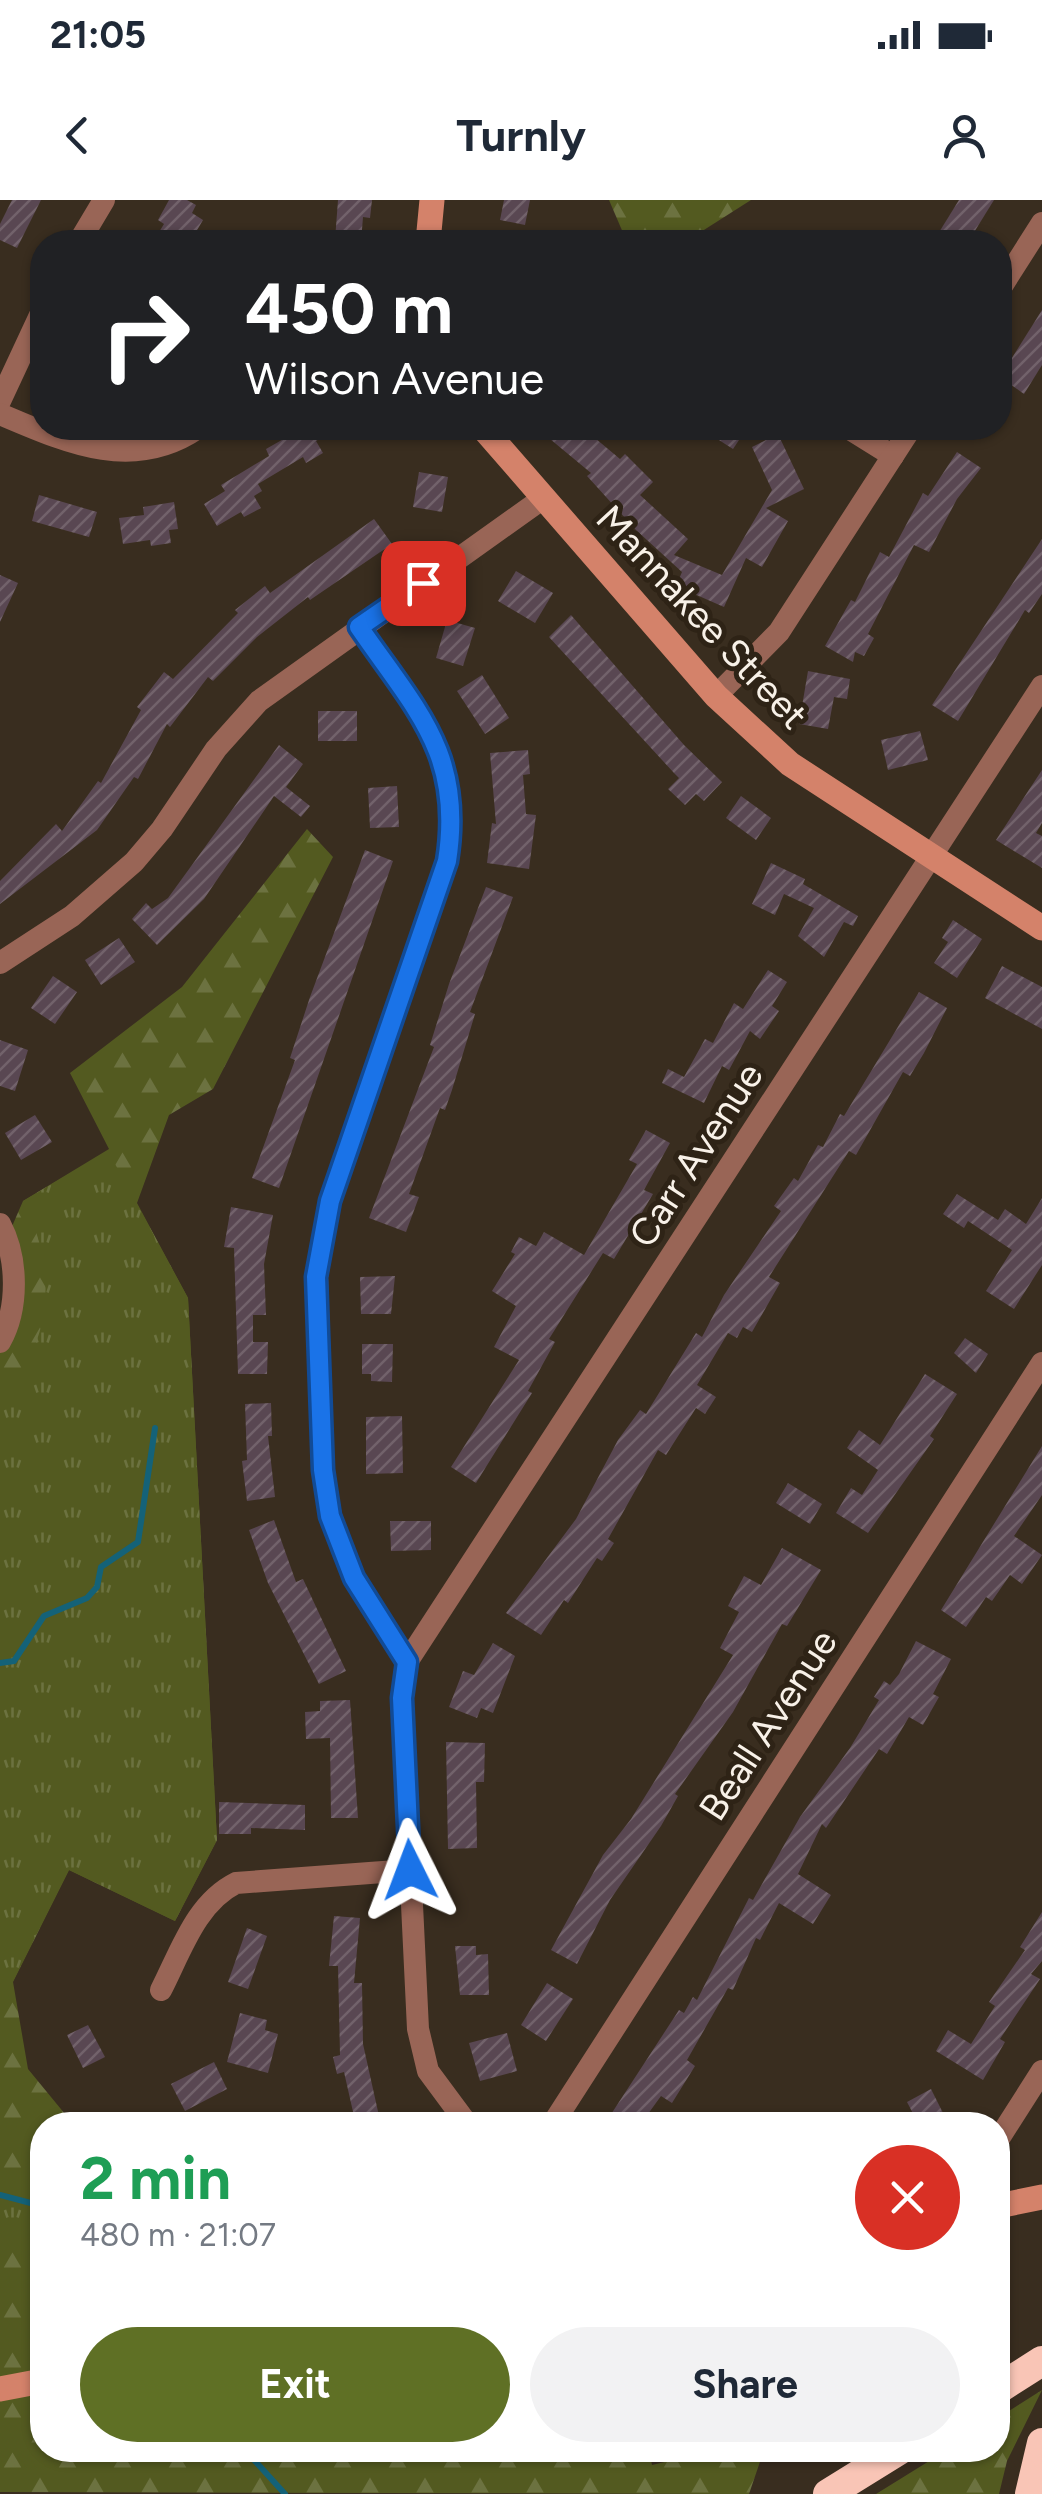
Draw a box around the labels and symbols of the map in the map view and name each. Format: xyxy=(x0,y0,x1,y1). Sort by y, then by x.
street label: Mannakee Street xyxy=(587,496,817,738)
pin xyxy=(381,541,466,626)
street label: Carr Avenue xyxy=(619,1054,773,1256)
street label: Beall Avenue xyxy=(689,1621,847,1829)
position arrow xyxy=(358,1818,462,1922)

